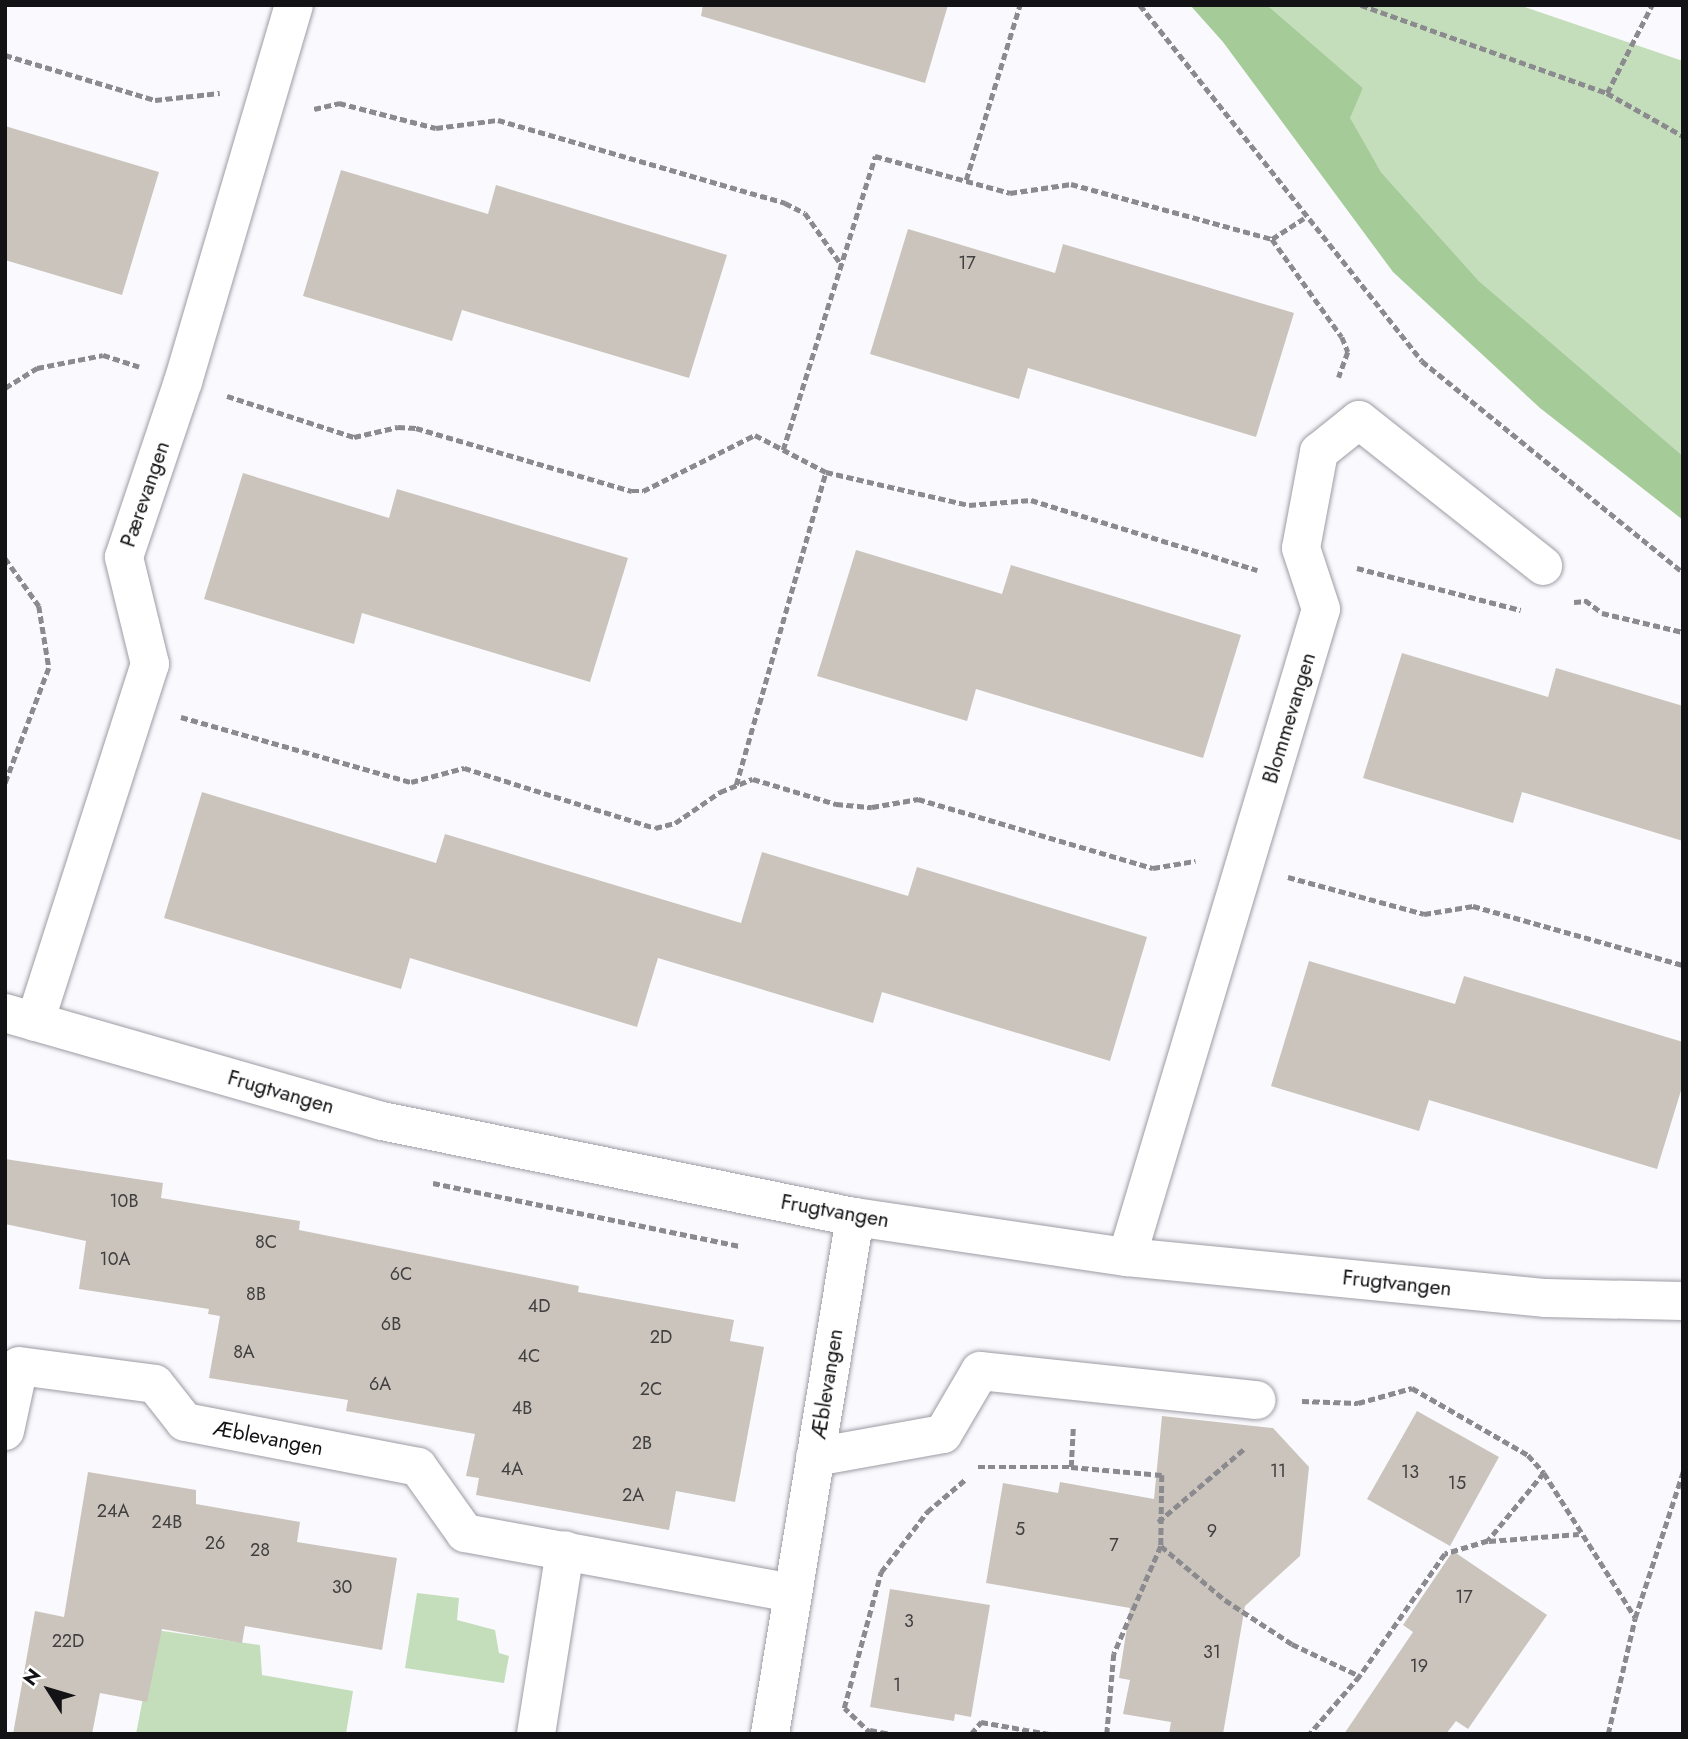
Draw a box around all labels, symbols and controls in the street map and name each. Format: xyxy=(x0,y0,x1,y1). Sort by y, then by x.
house number: 17 xyxy=(958,252,976,274)
street label: Pærevangen xyxy=(115,438,175,550)
street label: Blommevangen xyxy=(1257,650,1321,786)
street label: Frugtvangen xyxy=(225,1065,337,1119)
street label: Frugtvangen xyxy=(779,1189,891,1233)
house number: 10B xyxy=(110,1190,138,1212)
house number: 8C xyxy=(255,1231,277,1253)
house number: 10A xyxy=(100,1248,130,1270)
house number: 6C xyxy=(390,1263,412,1285)
street label: Frugtvangen xyxy=(1341,1265,1453,1301)
house number: 8B xyxy=(246,1283,266,1305)
house number: 4D xyxy=(528,1295,550,1317)
house number: 6B xyxy=(381,1313,401,1335)
house number: 2D xyxy=(650,1326,672,1348)
street label: Æblevangen xyxy=(806,1327,848,1441)
house number: 8A xyxy=(233,1341,255,1363)
house number: 4C xyxy=(518,1345,540,1367)
house number: 6A xyxy=(369,1373,391,1395)
house number: 2C xyxy=(640,1378,662,1400)
house number: 4B xyxy=(512,1397,532,1419)
street label: Æblevangen xyxy=(211,1415,325,1461)
house number: 2B xyxy=(632,1432,652,1454)
house number: 4A xyxy=(501,1458,523,1480)
house number: 11 xyxy=(1270,1460,1286,1482)
house number: 13 xyxy=(1401,1461,1419,1483)
house number: 15 xyxy=(1448,1472,1466,1494)
house number: 2A xyxy=(622,1484,644,1506)
house number: 24A xyxy=(97,1500,129,1522)
house number: 24B xyxy=(152,1511,182,1533)
house number: 5 xyxy=(1015,1518,1025,1540)
house number: 9 xyxy=(1207,1520,1217,1542)
house number: 26 xyxy=(205,1532,225,1554)
house number: 7 xyxy=(1109,1534,1119,1556)
house number: 28 xyxy=(250,1539,270,1561)
house number: 30 xyxy=(332,1576,352,1598)
house number: 17 xyxy=(1455,1586,1473,1608)
house number: 3 xyxy=(904,1610,914,1632)
house number: 22D xyxy=(52,1630,84,1652)
house number: 31 xyxy=(1203,1641,1221,1663)
north arrow xyxy=(14,1655,84,1725)
house number: 19 xyxy=(1410,1655,1428,1677)
text: N xyxy=(17,1663,47,1691)
house number: 1 xyxy=(893,1674,901,1696)

